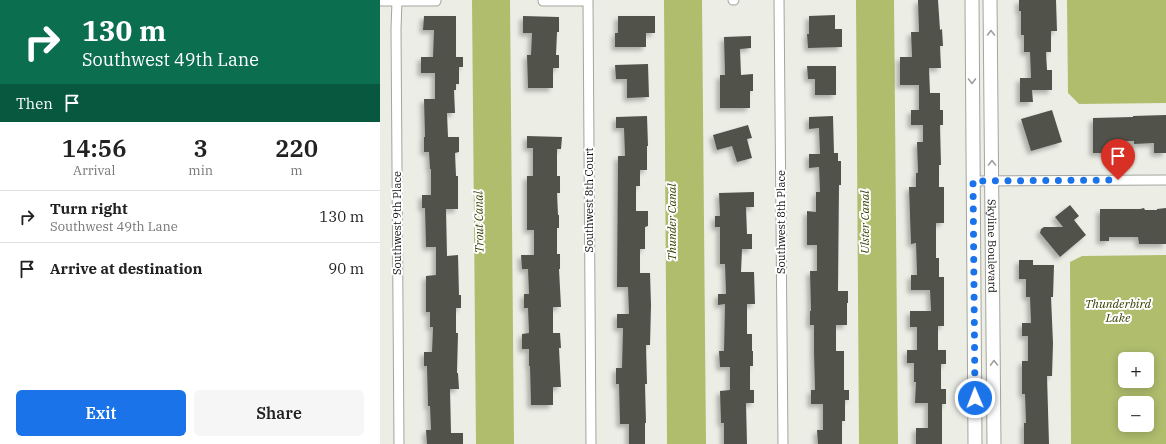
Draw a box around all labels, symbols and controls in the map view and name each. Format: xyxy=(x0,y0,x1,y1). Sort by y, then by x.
text: 130 m xyxy=(82,12,166,49)
icon: right xyxy=(16,16,68,68)
one-way arrow xyxy=(987,30,995,36)
text: Southwest 49th Lane xyxy=(82,48,259,71)
one-way arrow xyxy=(968,78,976,84)
icon: arrive xyxy=(61,92,83,114)
text: Then xyxy=(16,94,53,113)
text: 14:56 xyxy=(62,132,127,164)
text: 3 xyxy=(194,132,208,164)
text: 220 xyxy=(275,132,318,164)
pin xyxy=(1101,139,1135,180)
icon: arrive xyxy=(1107,145,1129,167)
street label: Southwest 8th Court xyxy=(582,147,596,253)
one-way arrow xyxy=(988,160,996,166)
text: Arrival xyxy=(73,162,115,179)
text: min xyxy=(188,162,213,179)
text: m xyxy=(290,162,303,179)
street label: Southwest 8th Place xyxy=(774,170,788,274)
street label: Southwest 9th Place xyxy=(390,171,404,275)
water label: Thunder Canal xyxy=(664,183,679,261)
water label: Trout Canal xyxy=(470,190,487,253)
water label: Ulster Canal xyxy=(857,190,872,254)
text: Turn right xyxy=(50,199,128,218)
street label: Skyline Boulevard xyxy=(985,199,1000,293)
icon: right xyxy=(16,206,38,228)
text: 130 m xyxy=(319,207,364,226)
text: Southwest 49th Lane xyxy=(50,218,178,235)
icon: arrive xyxy=(16,258,38,280)
text: Arrive at destination xyxy=(50,259,202,278)
text: 90 m xyxy=(328,259,364,278)
water label: Thunderbird Lake xyxy=(1085,296,1151,325)
map controls xyxy=(1118,352,1154,432)
button: + xyxy=(1118,352,1154,388)
one-way arrow xyxy=(990,360,998,366)
position arrow xyxy=(954,377,996,419)
button: Exit xyxy=(16,390,186,436)
button: Share xyxy=(194,390,364,436)
button: − xyxy=(1118,396,1154,432)

